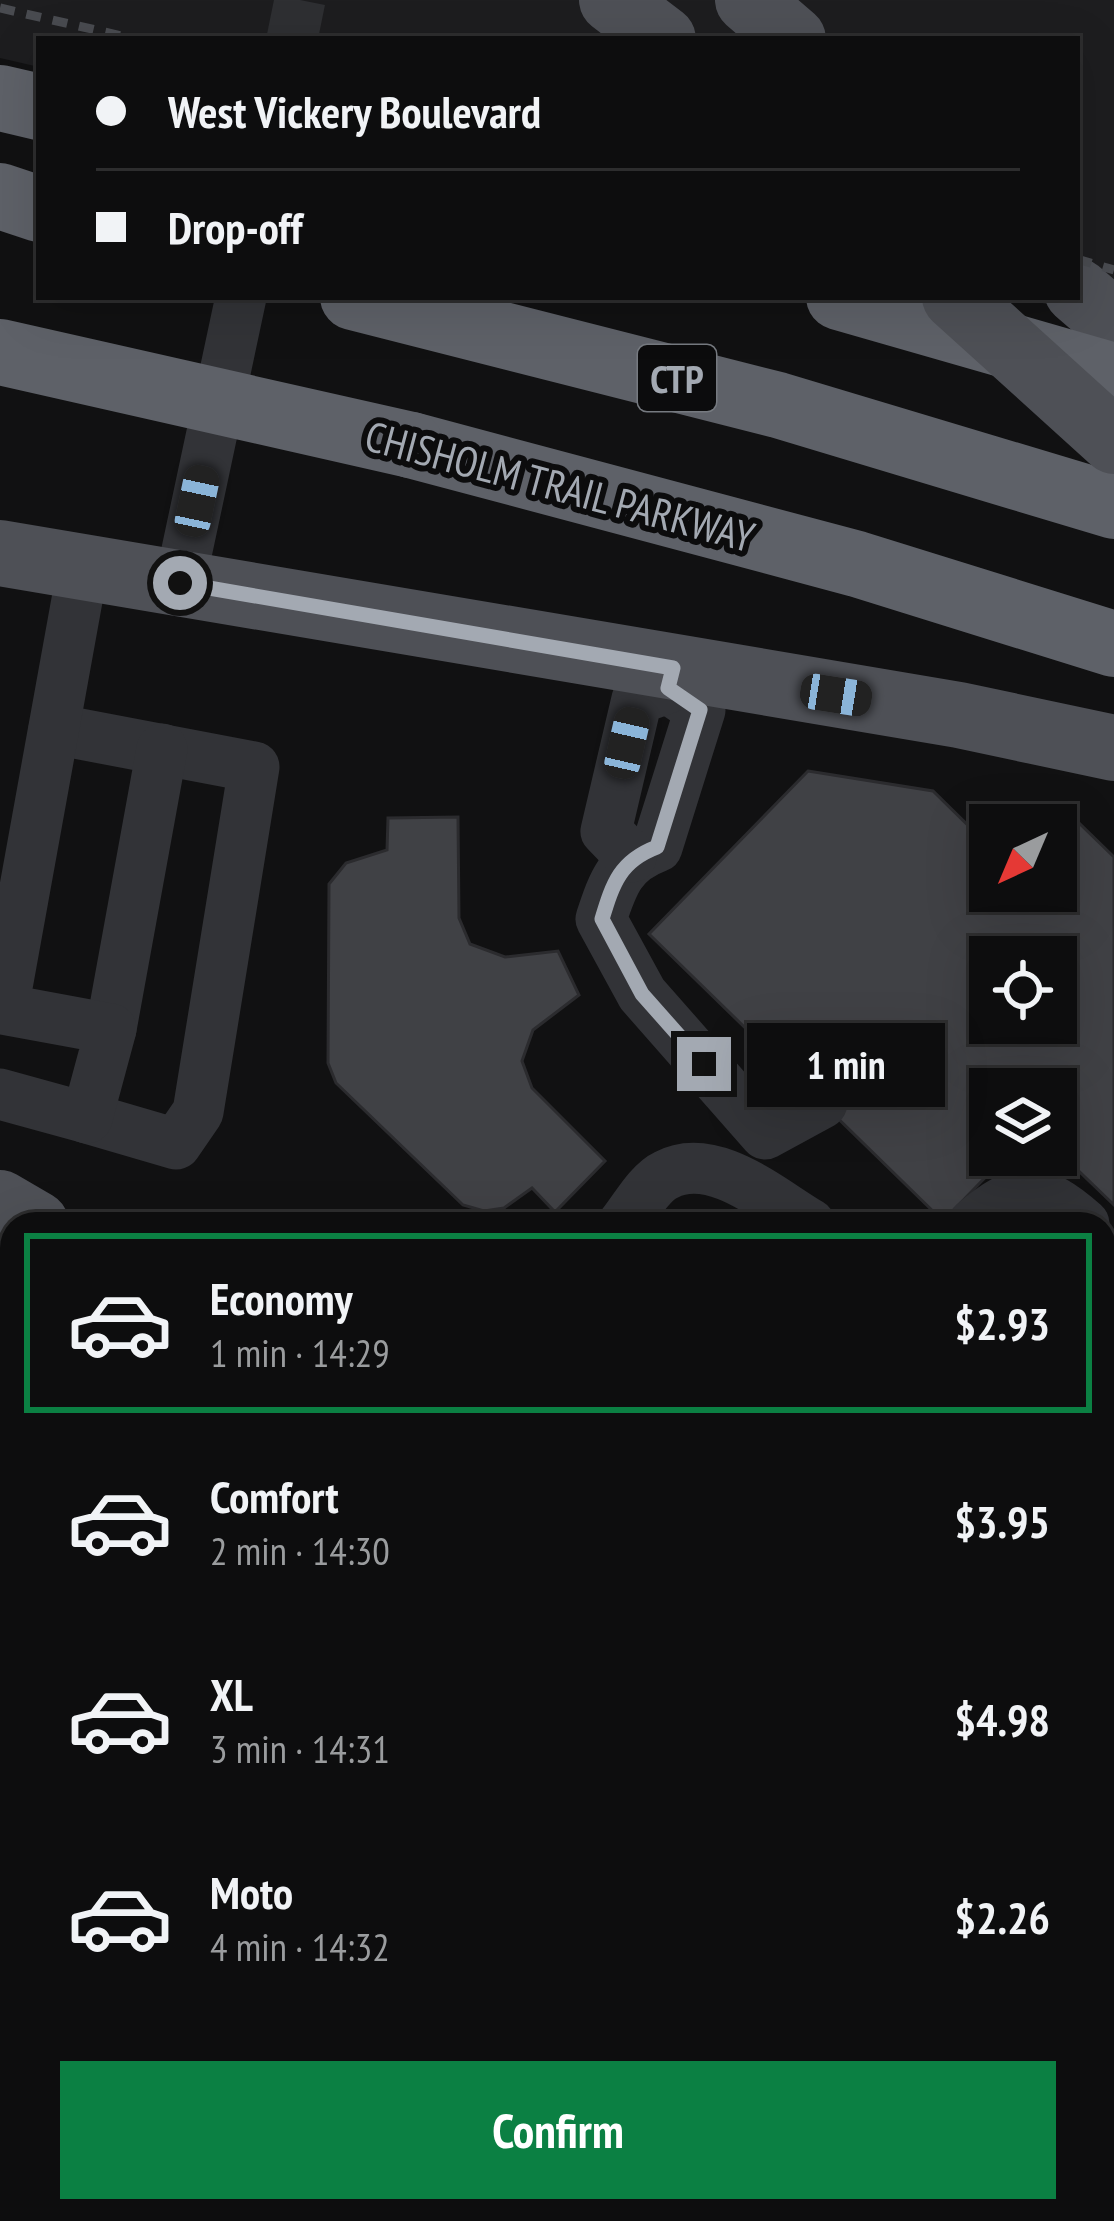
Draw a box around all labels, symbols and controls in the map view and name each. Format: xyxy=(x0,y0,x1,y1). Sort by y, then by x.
text: West Vickery Boulevard xyxy=(168,82,541,140)
text: Drop-off xyxy=(168,198,302,256)
road number: CTP xyxy=(638,345,716,411)
street label: CHISHOLM TRAIL PARKWAY xyxy=(360,408,760,564)
car xyxy=(172,462,222,540)
route start xyxy=(153,556,207,610)
car xyxy=(798,672,874,718)
car xyxy=(601,704,653,782)
north arrow xyxy=(969,804,1077,912)
map controls xyxy=(969,804,1077,1176)
button: locate xyxy=(969,936,1077,1044)
callout: 1 min xyxy=(746,1022,944,1106)
route end xyxy=(677,1037,731,1091)
text: 1 min xyxy=(807,1039,885,1090)
button: layers xyxy=(969,1068,1077,1176)
icon: car xyxy=(66,1269,174,1377)
text: Economy xyxy=(210,1269,353,1327)
text: $2.93 xyxy=(954,1294,1050,1352)
text: 1 min · 14:29 xyxy=(210,1327,390,1378)
icon: car xyxy=(66,1467,174,1575)
text: Comfort xyxy=(210,1467,339,1525)
text: $3.95 xyxy=(954,1492,1050,1550)
text: 2 min · 14:30 xyxy=(210,1525,390,1576)
icon: car xyxy=(66,1665,174,1773)
text: XL xyxy=(210,1665,253,1723)
text: $4.98 xyxy=(954,1690,1050,1748)
text: 3 min · 14:31 xyxy=(210,1723,390,1774)
icon: car xyxy=(66,1863,174,1971)
text: Moto xyxy=(210,1863,293,1921)
text: $2.26 xyxy=(954,1888,1050,1946)
text: 4 min · 14:32 xyxy=(210,1921,390,1972)
button: Confirm xyxy=(60,2061,1056,2199)

